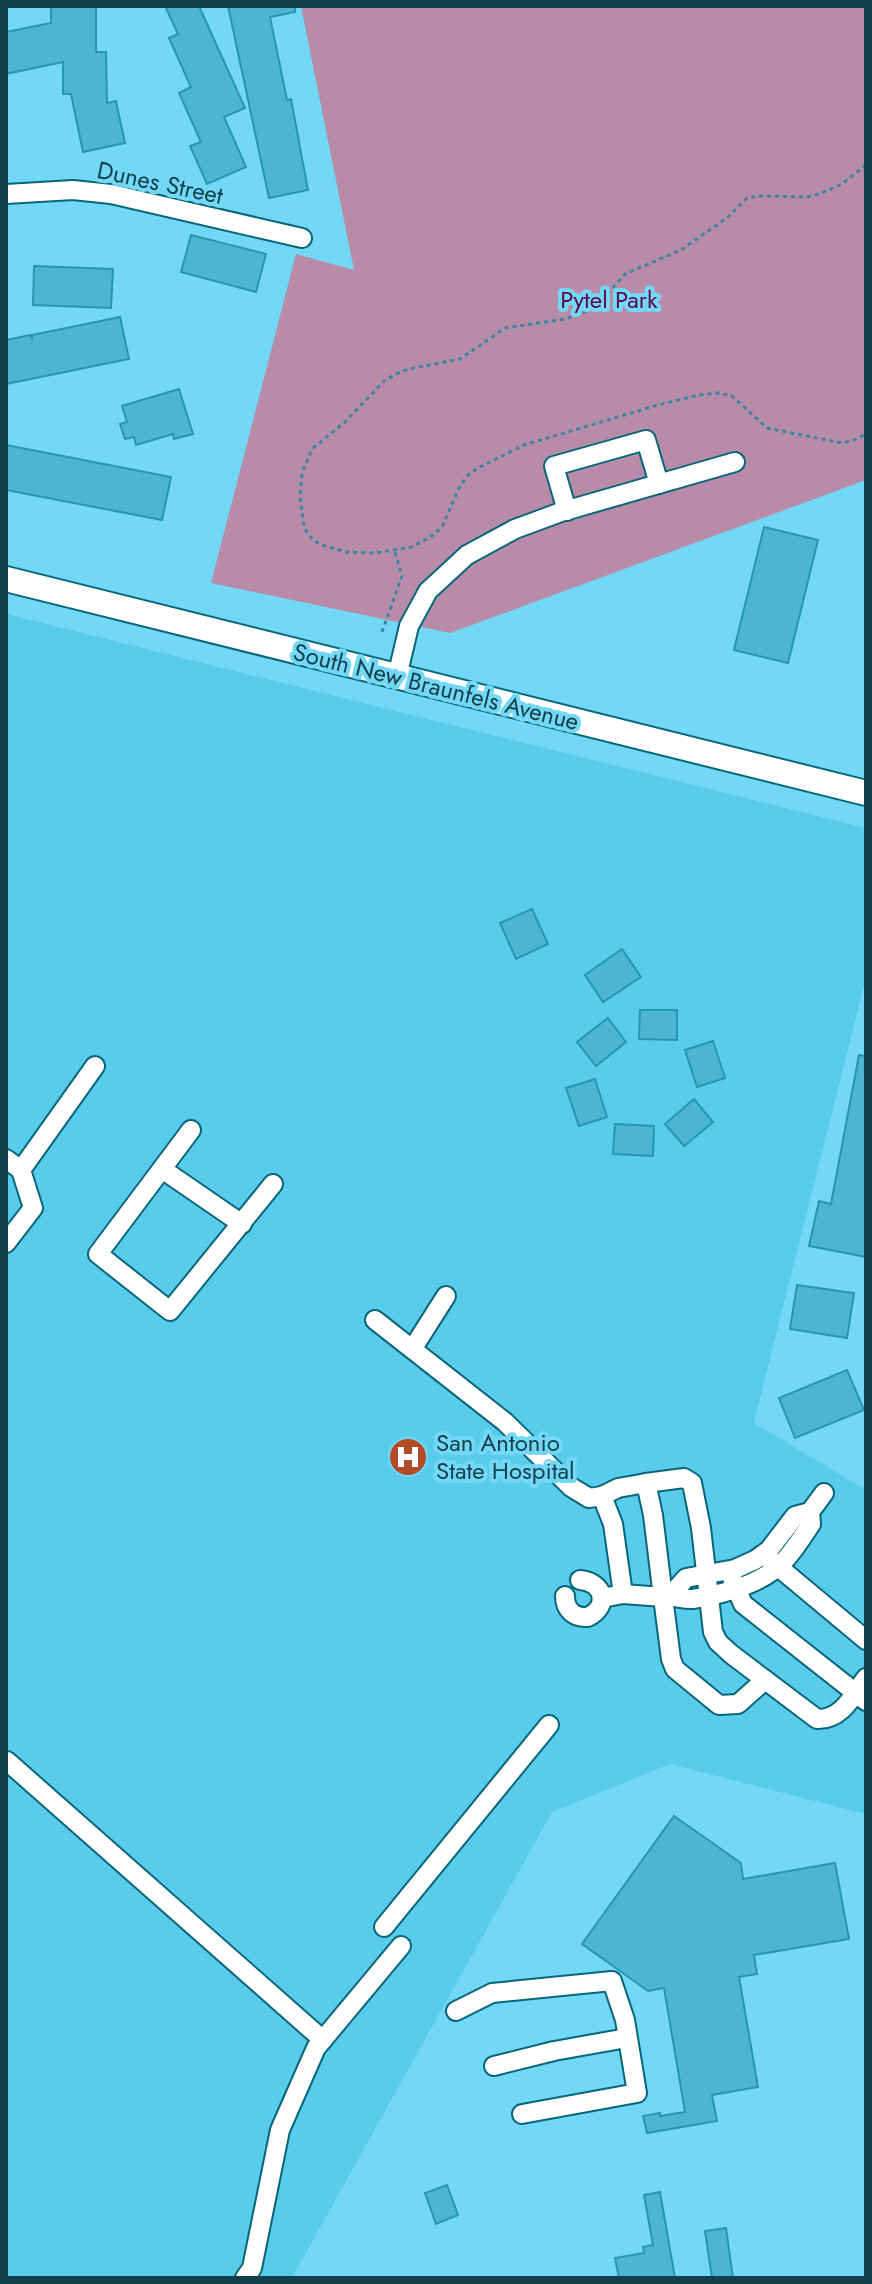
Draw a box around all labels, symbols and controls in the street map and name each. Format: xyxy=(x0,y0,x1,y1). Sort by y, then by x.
street label: Dunes Street xyxy=(94,152,227,213)
park label: Pytel Park xyxy=(560,282,658,317)
street label: South New Braunfels Avenue xyxy=(290,634,583,739)
place label: San Antonio State Hospital xyxy=(436,1425,574,1488)
hospital icon: San Antonio State Hospital xyxy=(387,1436,429,1478)

